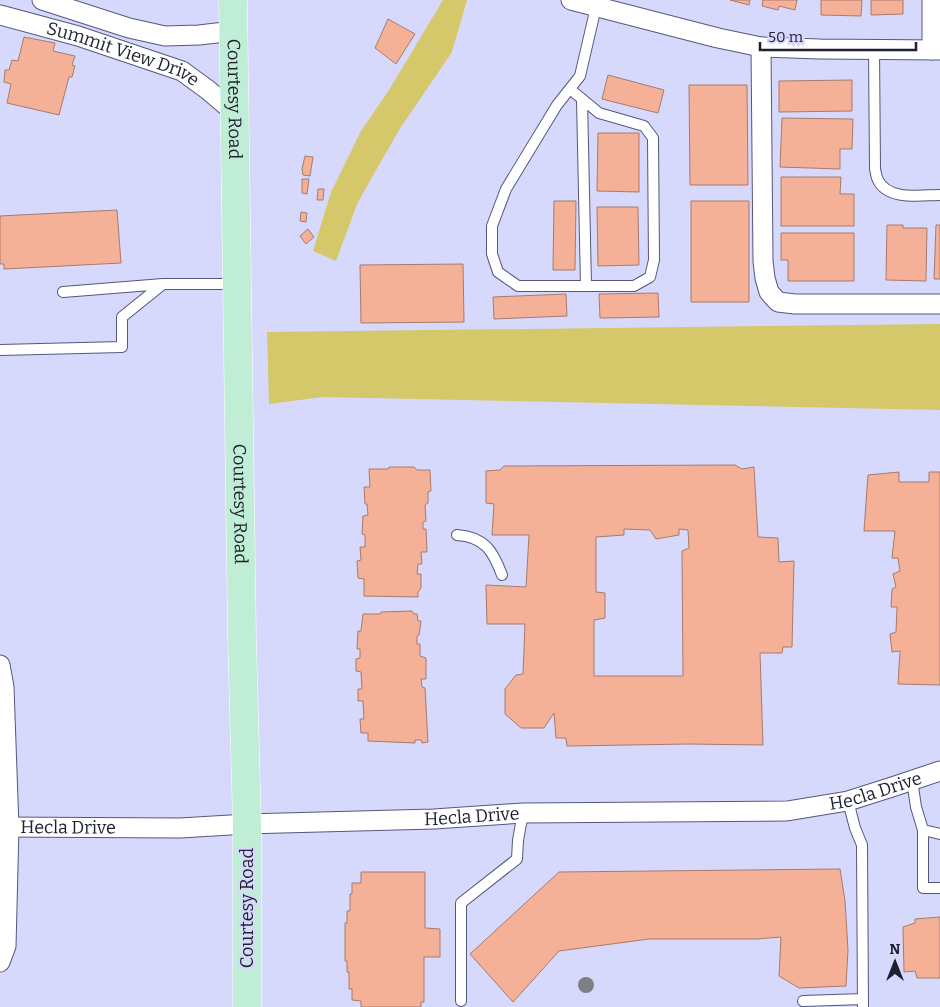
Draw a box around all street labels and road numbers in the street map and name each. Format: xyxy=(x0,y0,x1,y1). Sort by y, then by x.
street label: Summit View Drive xyxy=(44,17,204,91)
street label: Courtesy Road xyxy=(223,39,246,160)
street label: Courtesy Road xyxy=(228,444,252,565)
street label: Hecla Drive xyxy=(827,767,924,815)
street label: Hecla Drive xyxy=(424,802,520,830)
street label: Hecla Drive xyxy=(20,816,116,839)
street label: Courtesy Road xyxy=(236,847,258,968)

